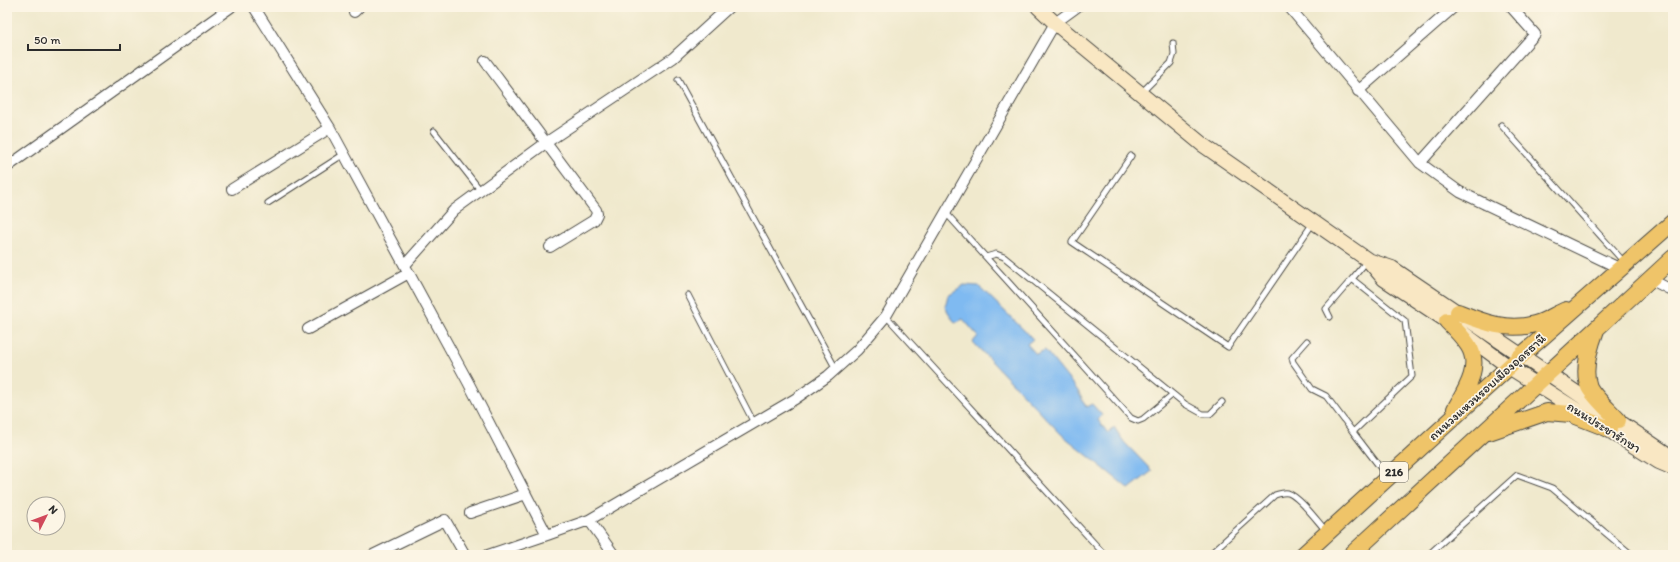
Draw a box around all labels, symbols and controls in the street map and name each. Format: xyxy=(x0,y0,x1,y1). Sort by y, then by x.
scale bar xyxy=(28,26,120,52)
text: 50 m xyxy=(34,33,60,47)
street label: ถนนวงแหวนรอบเมืองอุดรธานี xyxy=(1425,330,1551,445)
street label: ถนนประชารักษา xyxy=(1564,398,1644,456)
road number: 216 xyxy=(1380,462,1408,482)
north arrow xyxy=(26,496,66,536)
text: N xyxy=(46,503,60,517)

